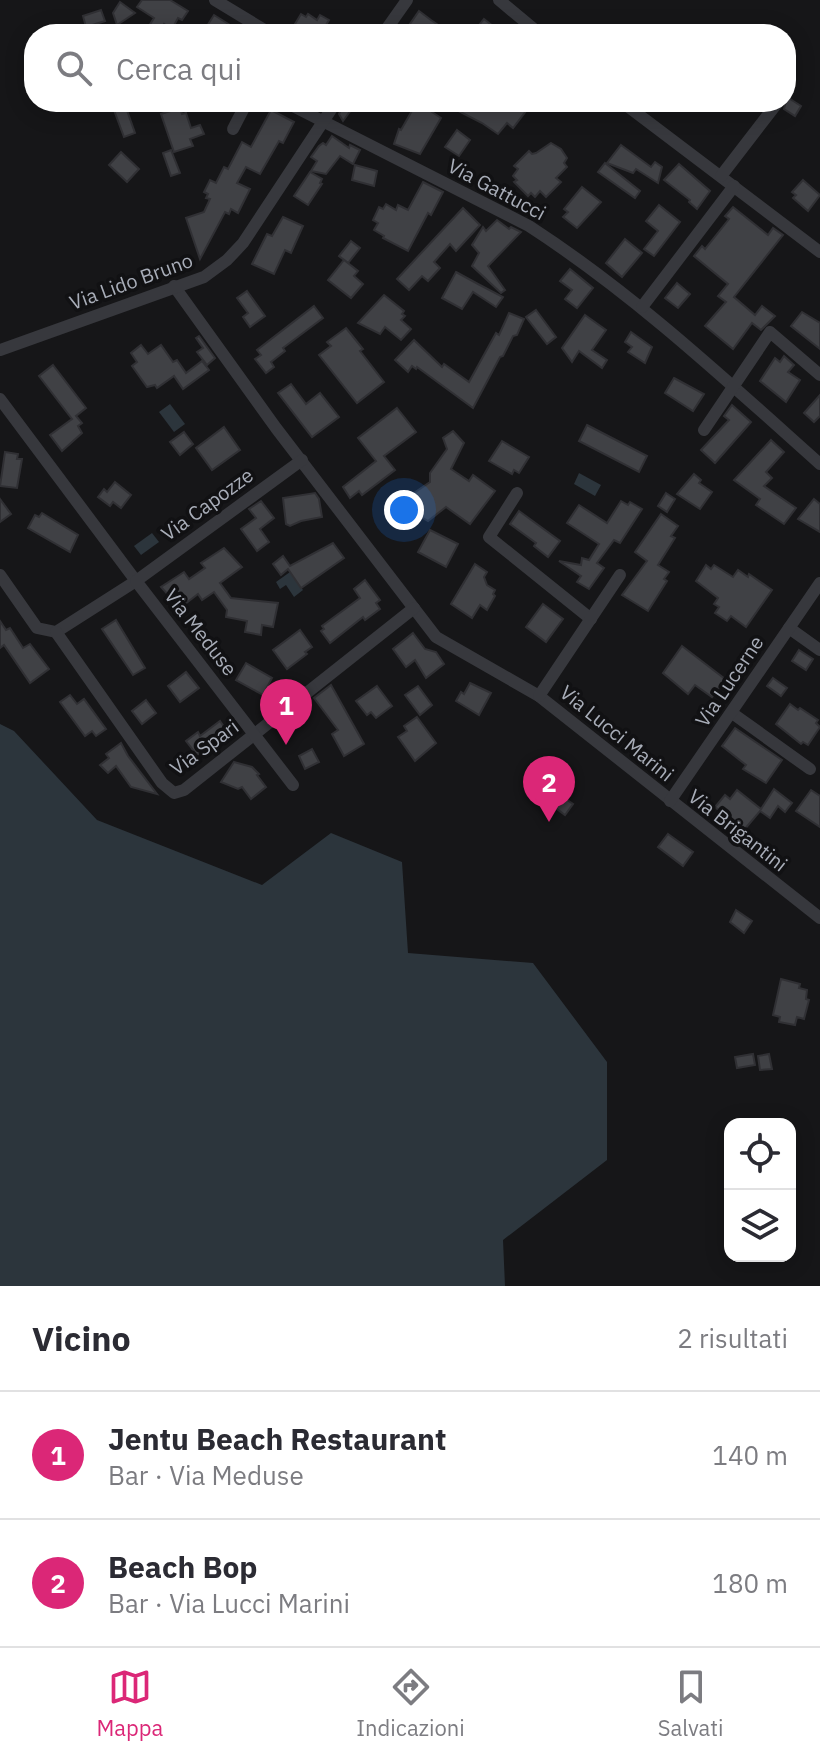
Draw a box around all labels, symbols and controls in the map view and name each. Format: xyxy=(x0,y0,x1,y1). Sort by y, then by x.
search box xyxy=(24,24,796,112)
icon: search xyxy=(52,46,96,90)
text: Cerca qui xyxy=(116,49,242,88)
street label: Via Gattucci xyxy=(443,152,551,226)
street label: Via Lido Bruno xyxy=(66,246,196,316)
street label: Via Capozze xyxy=(155,461,259,547)
your location xyxy=(384,490,424,530)
street label: Via Meduse xyxy=(159,583,244,681)
street label: Via Lucerne xyxy=(689,630,769,732)
pin: 1 xyxy=(260,679,312,745)
street label: Via Lucci Marini xyxy=(554,679,680,787)
street label: Via Spari xyxy=(164,713,244,781)
pin: 2 xyxy=(523,756,575,822)
street label: Via Brigantini xyxy=(683,783,793,877)
map controls xyxy=(724,1118,796,1262)
button: locate xyxy=(724,1118,796,1190)
button: layers xyxy=(724,1190,796,1262)
text: Vicino xyxy=(32,1316,131,1360)
text: 2 risultati xyxy=(677,1321,788,1355)
text: Jentu Beach Restaurant xyxy=(108,1419,446,1458)
text: 1 xyxy=(50,1438,66,1472)
text: 140 m xyxy=(712,1438,788,1472)
text: Bar · Via Meduse xyxy=(108,1458,304,1492)
text: Beach Bop xyxy=(108,1547,258,1586)
text: 2 xyxy=(50,1566,66,1600)
text: 180 m xyxy=(712,1566,788,1600)
text: Bar · Via Lucci Marini xyxy=(108,1586,350,1620)
tab: Mappa xyxy=(96,1665,163,1742)
tab: Indicazioni xyxy=(356,1665,465,1742)
tab: Salvati xyxy=(658,1665,724,1742)

